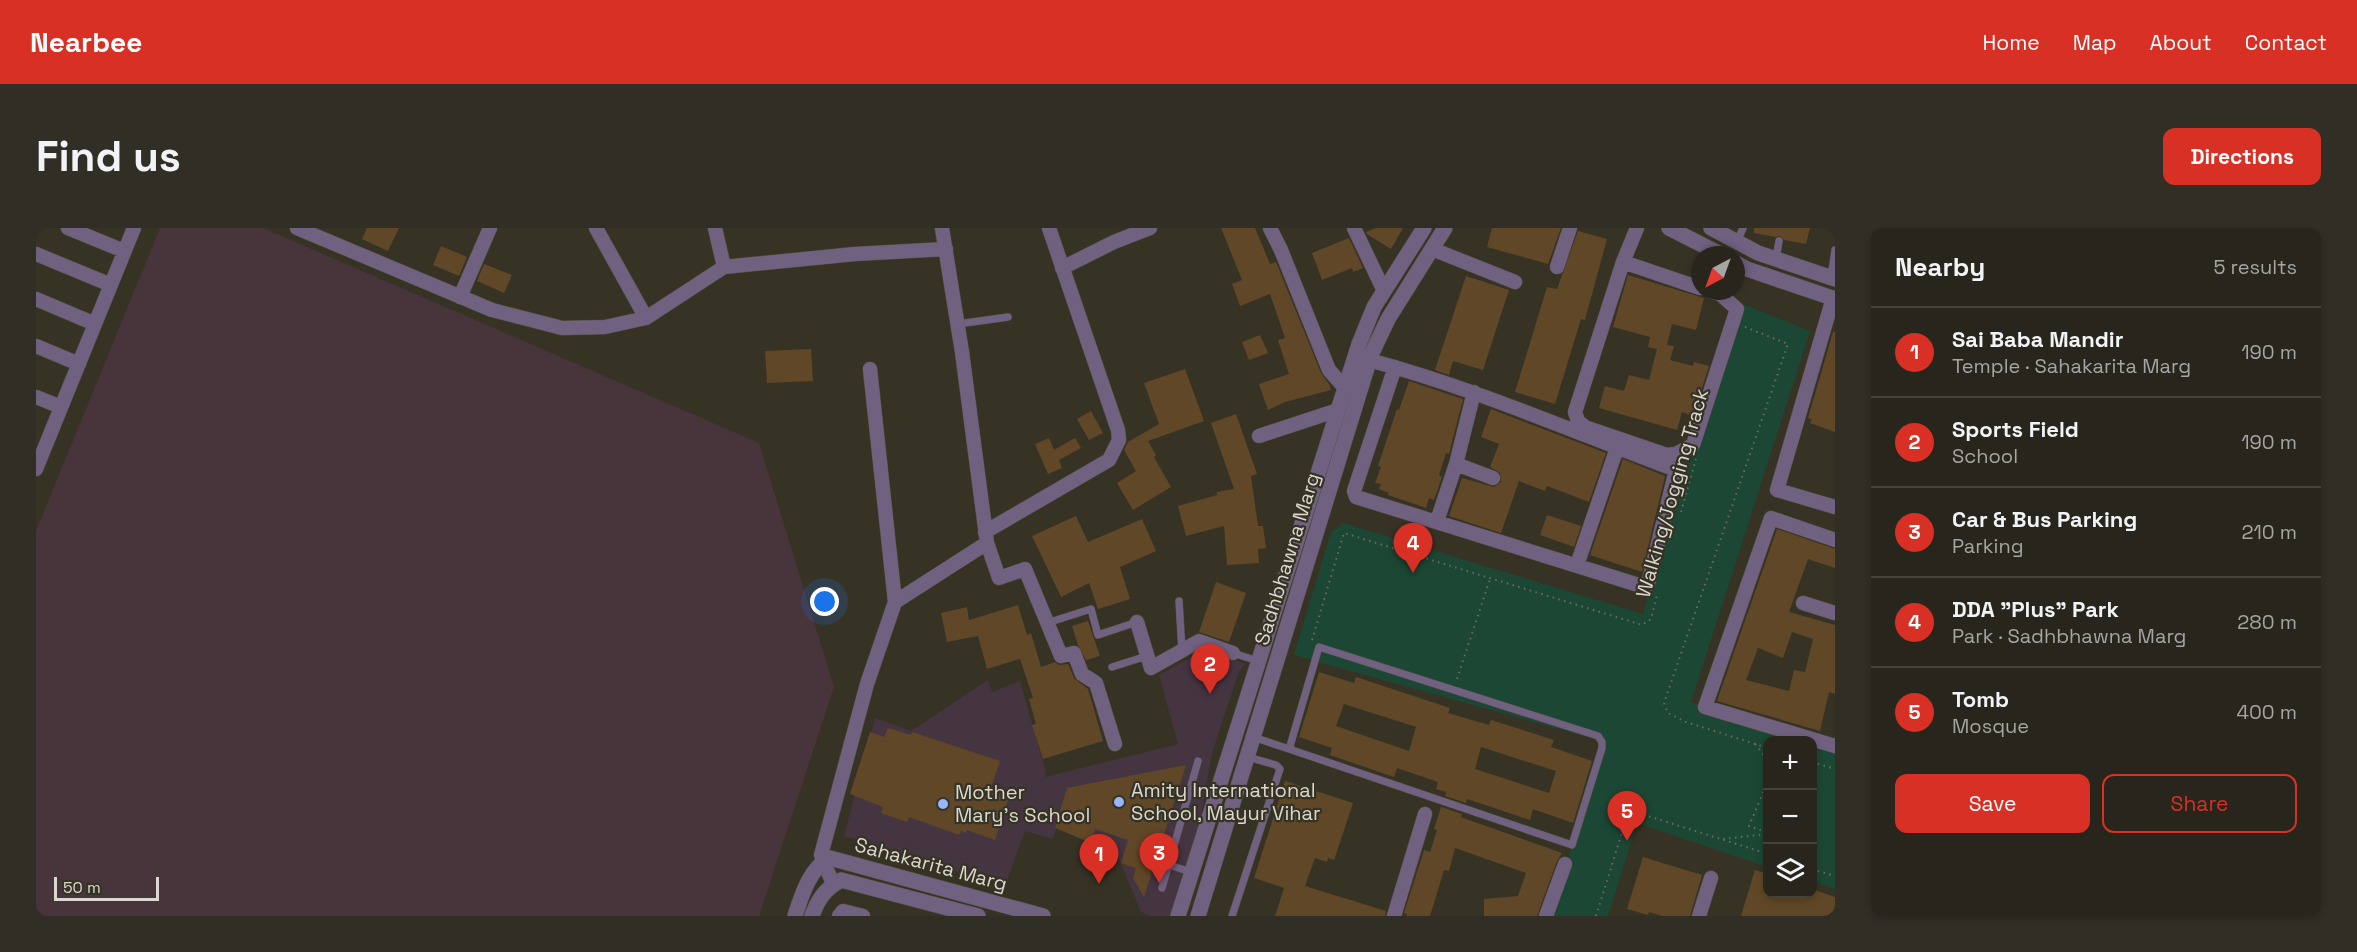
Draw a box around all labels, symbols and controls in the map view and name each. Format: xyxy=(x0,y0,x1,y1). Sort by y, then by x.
text: Nearbee xyxy=(30,24,142,60)
text: Home xyxy=(1982,29,2040,56)
text: Map xyxy=(2073,29,2117,56)
text: About xyxy=(2150,29,2212,56)
text: Contact xyxy=(2245,29,2327,56)
button: Directions xyxy=(2163,128,2321,185)
text: Find us xyxy=(36,130,181,183)
north arrow xyxy=(1691,246,1745,300)
text: Nearby xyxy=(1895,250,1985,284)
text: 5 results xyxy=(2213,254,2297,280)
text: Sai Baba Mandir xyxy=(1952,325,2123,353)
text: 1 xyxy=(1910,339,1919,365)
text: 190 m xyxy=(2241,339,2297,365)
text: Temple · Sahakarita Marg xyxy=(1952,353,2191,379)
street label: Walking/Jogging Track xyxy=(1630,385,1714,601)
text: Sports Field xyxy=(1952,415,2079,443)
text: 2 xyxy=(1909,429,1920,455)
text: 190 m xyxy=(2241,429,2297,455)
text: School xyxy=(1952,443,2018,469)
street label: Sadhbhawna Marg xyxy=(1248,470,1326,648)
text: Car & Bus Parking xyxy=(1952,505,2137,533)
text: 3 xyxy=(1908,519,1921,545)
text: 210 m xyxy=(2241,519,2297,545)
pin: 4 xyxy=(1394,524,1432,573)
text: Parking xyxy=(1952,533,2024,559)
your location xyxy=(810,587,839,616)
text: DDA "Plus" Park xyxy=(1952,595,2119,623)
text: 4 xyxy=(1908,609,1921,635)
text: 280 m xyxy=(2237,609,2297,635)
text: Park · Sadhbhawna Marg xyxy=(1952,623,2186,649)
pin: 2 xyxy=(1190,644,1230,694)
text: Tomb xyxy=(1952,685,2009,713)
text: 5 xyxy=(1909,699,1921,725)
text: 400 m xyxy=(2237,699,2297,725)
text: Mosque xyxy=(1952,713,2029,739)
map controls xyxy=(1763,736,1817,898)
button: + xyxy=(1763,736,1817,790)
button: Save xyxy=(1895,774,2090,833)
button: Share xyxy=(2102,774,2297,833)
place label: Amity International School, Mayur Vihar xyxy=(1131,777,1321,826)
place label: Mother Mary's School xyxy=(955,779,1090,828)
button: − xyxy=(1763,790,1817,844)
pin: 5 xyxy=(1608,792,1646,841)
marker: Amity International School, Mayur Vihar xyxy=(1112,795,1126,809)
marker: Mother Mary's School xyxy=(936,797,950,811)
street label: Sahakarita Marg xyxy=(852,831,1010,897)
pin: 1 xyxy=(1080,834,1118,884)
pin: 3 xyxy=(1140,834,1178,883)
button: layers xyxy=(1763,844,1817,898)
scale bar xyxy=(54,874,159,902)
text: 50 m xyxy=(63,877,101,898)

